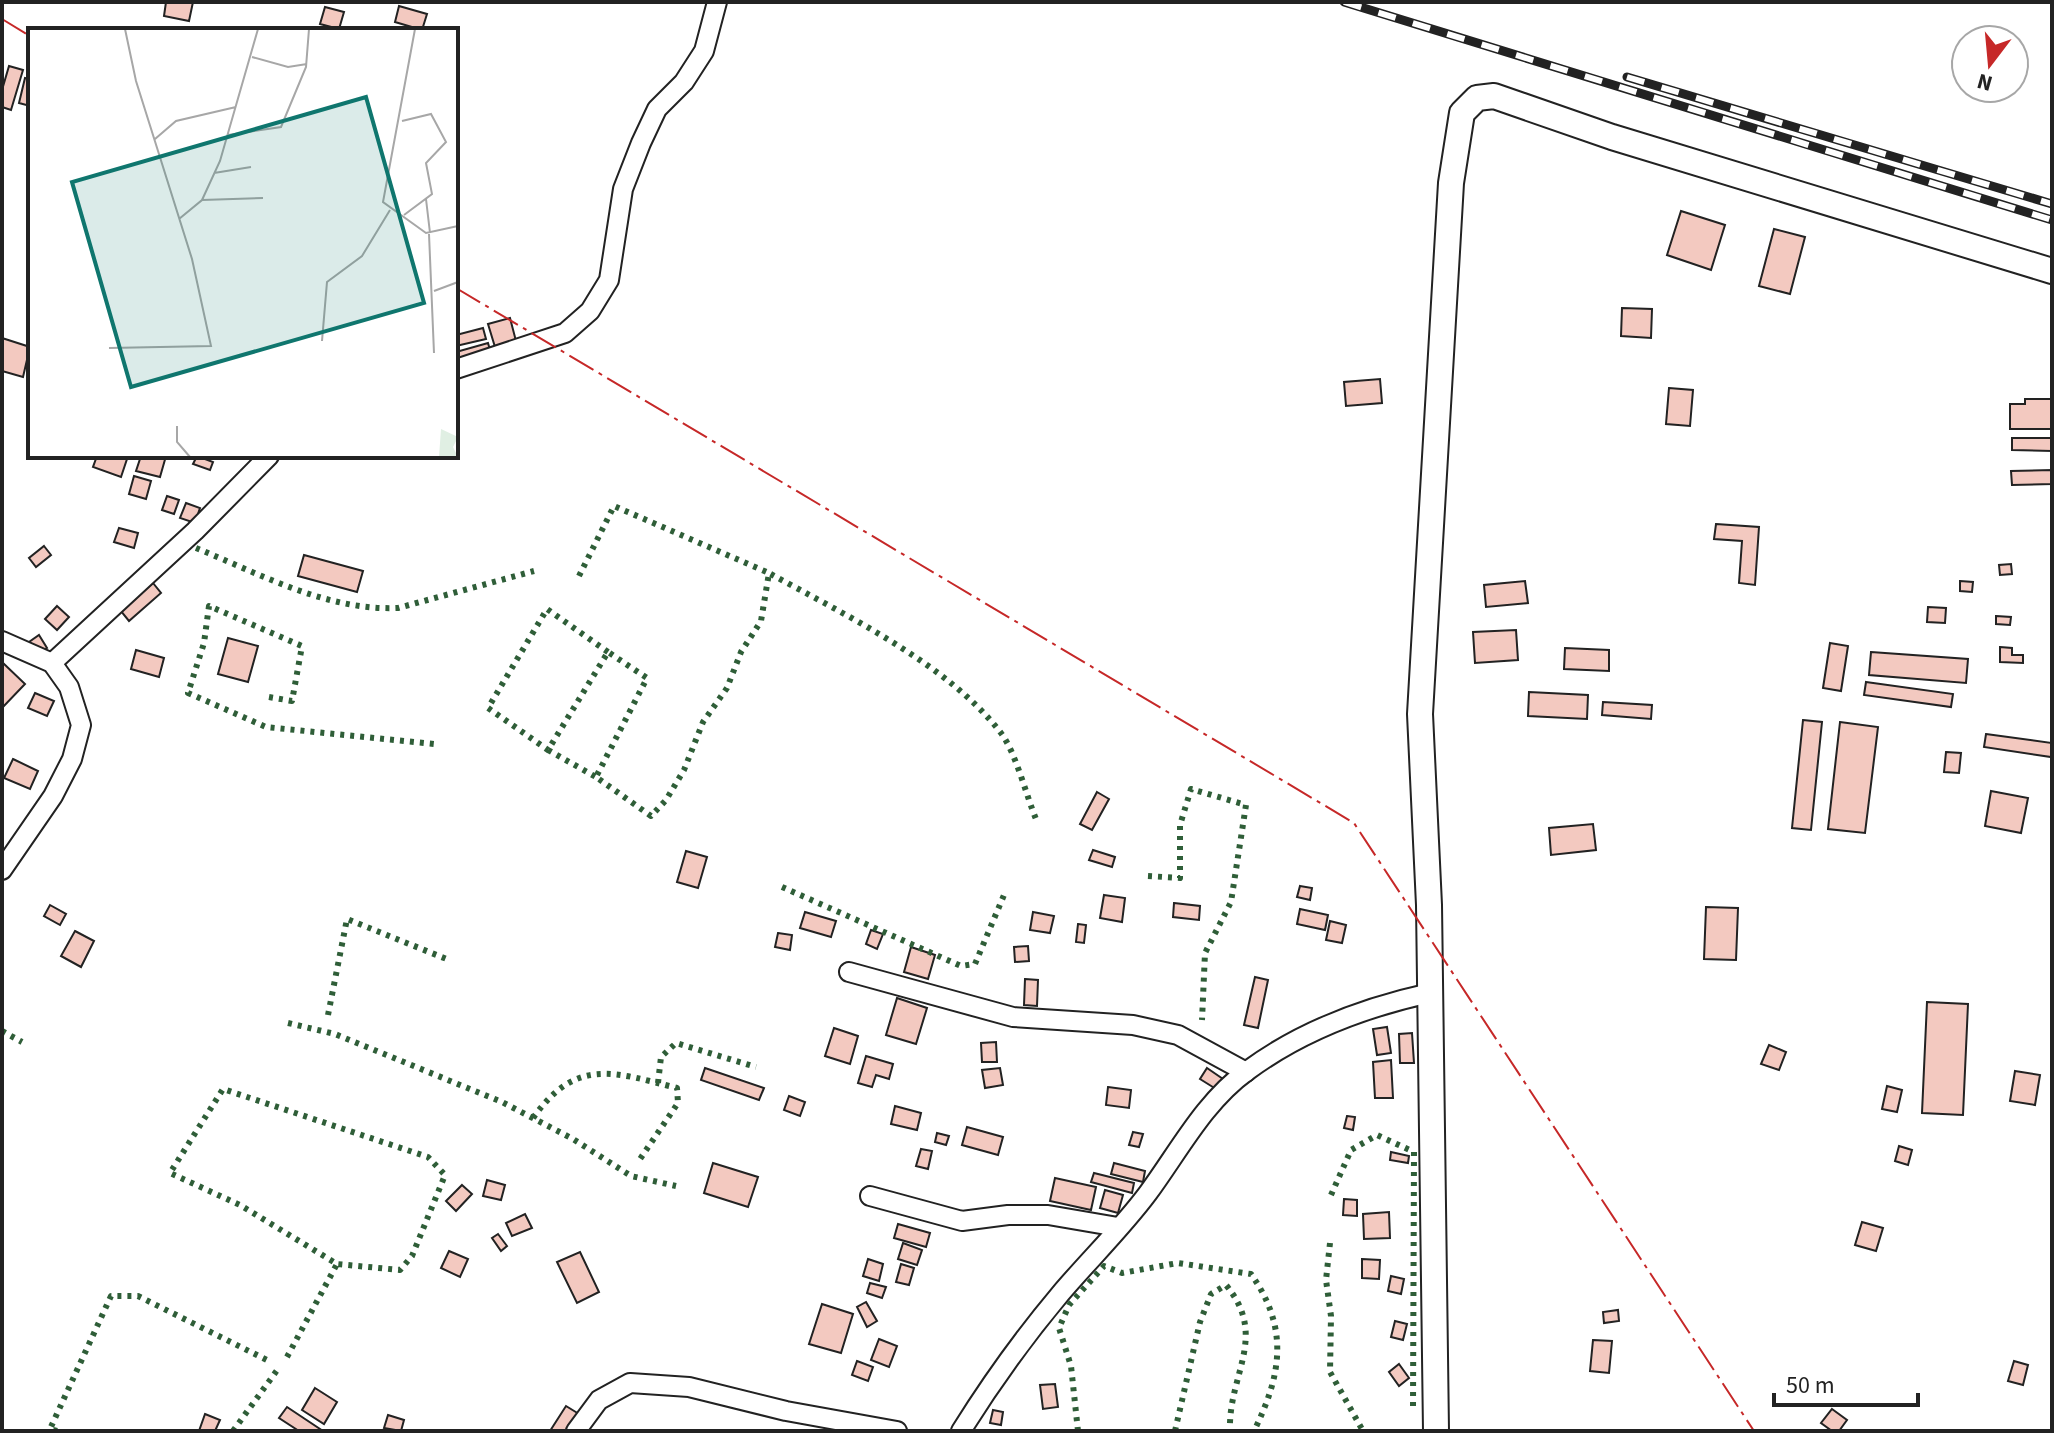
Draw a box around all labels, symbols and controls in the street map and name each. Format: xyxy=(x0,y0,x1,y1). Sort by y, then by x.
north arrow xyxy=(1950,24,2030,104)
inset map xyxy=(28,28,458,458)
text: N xyxy=(1973,65,1996,100)
scale bar xyxy=(1774,1357,1918,1407)
text: 50 m xyxy=(1786,1368,1835,1403)

